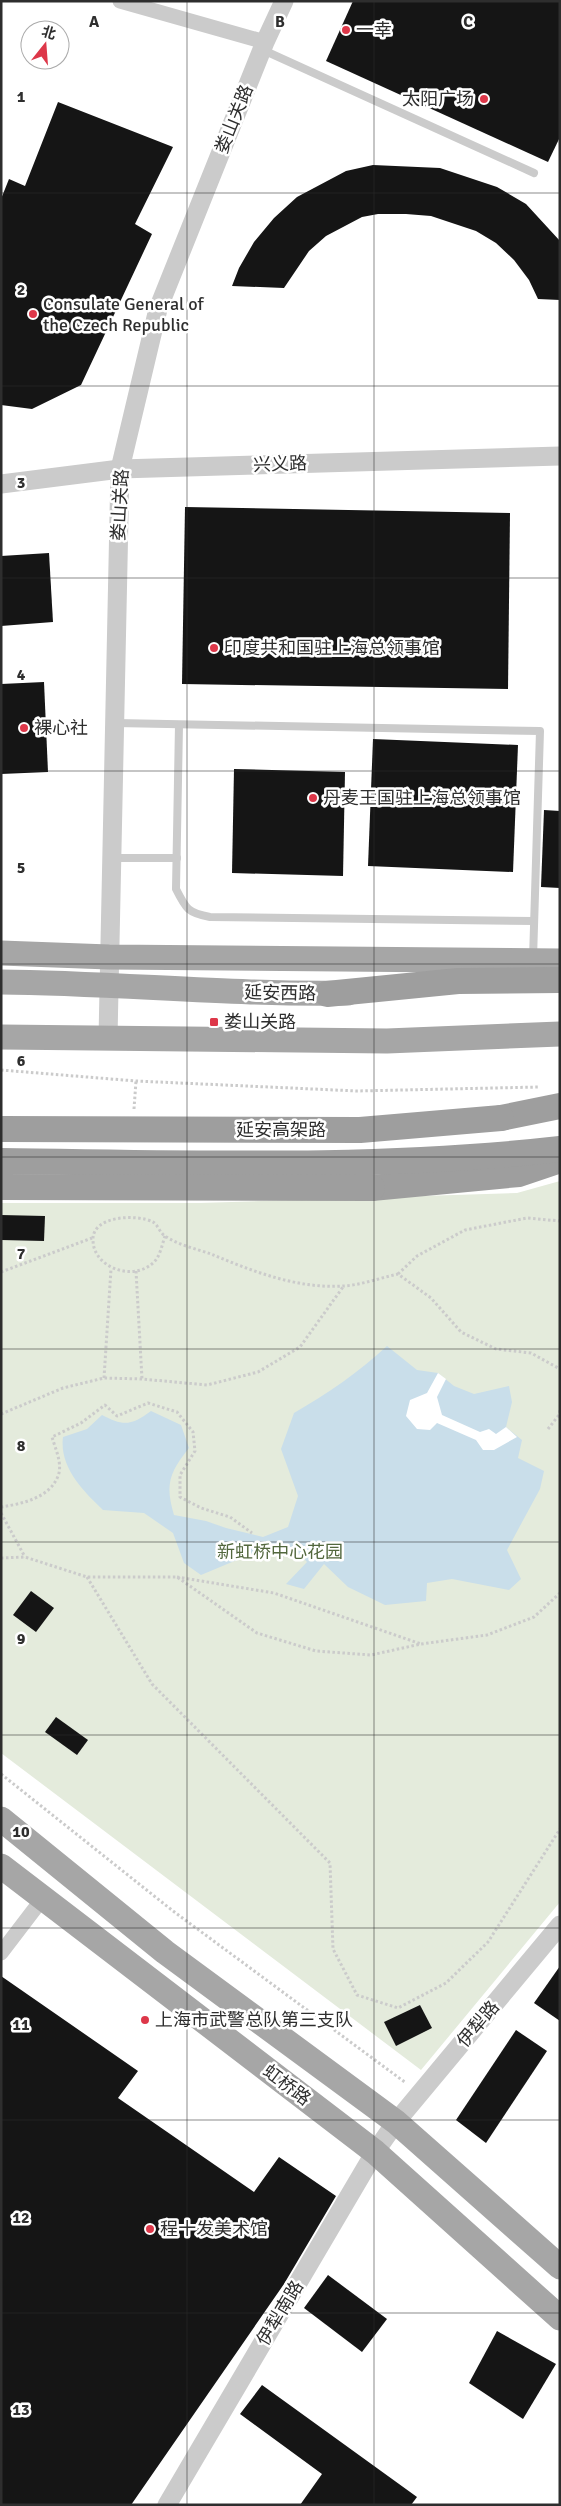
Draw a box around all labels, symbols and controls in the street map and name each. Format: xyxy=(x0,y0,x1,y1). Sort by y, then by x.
text: A xyxy=(89,12,100,32)
text: B xyxy=(275,12,285,32)
text: C xyxy=(463,12,473,32)
place label: 一幸 xyxy=(356,19,392,41)
north arrow xyxy=(20,20,70,70)
text: 北 xyxy=(39,23,58,43)
marker: 一幸 xyxy=(340,24,352,36)
street label: 娄山关路 xyxy=(210,82,258,156)
text: 1 xyxy=(17,87,26,107)
place label: 太阳广场 xyxy=(402,88,474,110)
marker: 太阳广场 xyxy=(478,93,490,105)
text: 2 xyxy=(17,280,25,300)
place label: Consulate General of the Czech Republic xyxy=(43,293,205,336)
marker: Consulate General of the Czech Republic xyxy=(27,308,39,320)
street label: 兴义路 xyxy=(253,452,307,476)
street label: 娄山关路 xyxy=(107,468,133,542)
text: 3 xyxy=(17,473,25,493)
place label: 印度共和国驻上海总领事馆 xyxy=(224,637,440,659)
marker: 印度共和国驻上海总领事馆 xyxy=(208,642,220,654)
text: 4 xyxy=(17,665,26,685)
place label: 裸心社 xyxy=(34,717,88,739)
marker: 裸心社 xyxy=(18,722,30,734)
place label: 丹麦王国驻上海总领事馆 xyxy=(323,787,521,809)
marker: 丹麦王国驻上海总领事馆 xyxy=(307,792,319,804)
text: 5 xyxy=(17,858,25,878)
street label: 延安西路 xyxy=(244,981,316,1005)
place label: 娄山关路 xyxy=(224,1011,296,1033)
marker: 娄山关路 xyxy=(208,1016,220,1028)
text: 6 xyxy=(17,1051,26,1071)
street label: 延安高架路 xyxy=(236,1119,326,1141)
text: 7 xyxy=(17,1244,26,1264)
text: 8 xyxy=(17,1436,26,1456)
park label: 新虹桥中心花园 xyxy=(217,1541,343,1563)
text: 9 xyxy=(17,1629,26,1649)
text: 10 xyxy=(12,1822,30,1842)
street label: 伊犁路 xyxy=(452,1996,504,2052)
place label: 上海市武警总队第三支队 xyxy=(155,2009,353,2031)
marker: 上海市武警总队第三支队 xyxy=(139,2014,151,2026)
text: 11 xyxy=(12,2015,30,2035)
street label: 虹桥路 xyxy=(259,2060,315,2110)
text: 12 xyxy=(12,2208,30,2228)
place label: 程十发美术馆 xyxy=(160,2218,268,2240)
marker: 程十发美术馆 xyxy=(144,2223,156,2235)
street label: 伊犁南路 xyxy=(252,2276,308,2350)
text: 13 xyxy=(12,2400,30,2420)

